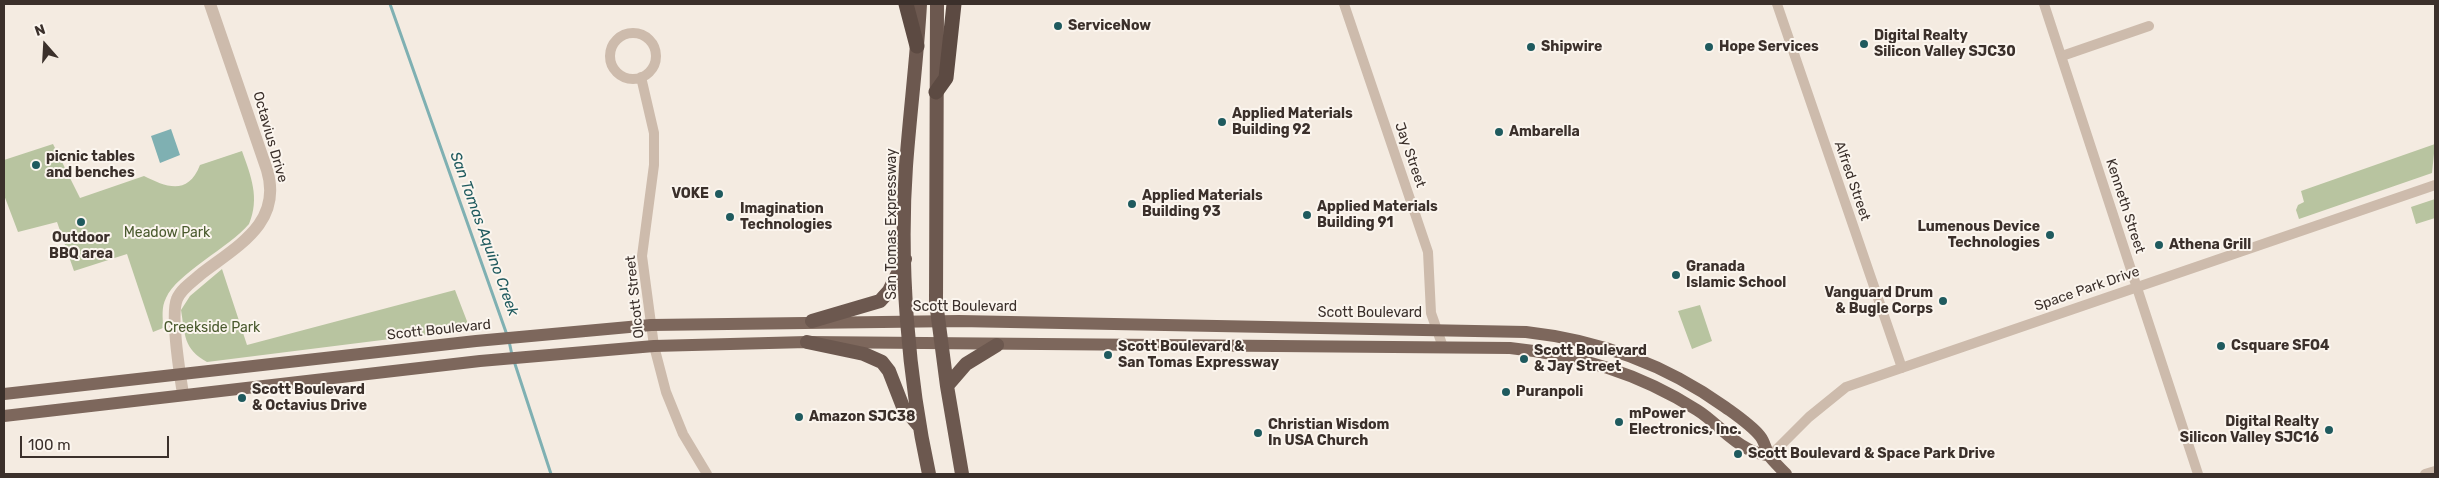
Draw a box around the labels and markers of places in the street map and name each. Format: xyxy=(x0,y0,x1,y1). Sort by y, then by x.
place label: ServiceNow xyxy=(1068,18,1151,34)
marker: ServiceNow xyxy=(1052,20,1064,32)
place label: Digital Realty Silicon Valley SJC30 xyxy=(1874,28,2016,60)
marker: Digital Realty Silicon Valley SJC30 xyxy=(1858,38,1870,50)
place label: Shipwire xyxy=(1541,39,1602,55)
place label: Hope Services xyxy=(1719,39,1819,55)
marker: Shipwire xyxy=(1525,41,1537,53)
marker: Hope Services xyxy=(1703,41,1715,53)
place label: Applied Materials Building 92 xyxy=(1232,106,1353,138)
marker: Applied Materials Building 92 xyxy=(1216,116,1228,128)
place label: Ambarella xyxy=(1509,124,1580,140)
marker: Ambarella xyxy=(1493,126,1505,138)
place label: picnic tables and benches xyxy=(46,149,135,182)
marker: picnic tables and benches xyxy=(30,159,42,171)
place label: VOKE xyxy=(671,186,709,202)
marker: VOKE xyxy=(713,188,725,200)
place label: Applied Materials Building 93 xyxy=(1142,188,1263,220)
marker: Applied Materials Building 93 xyxy=(1126,198,1138,210)
place label: Applied Materials Building 91 xyxy=(1317,199,1438,232)
place label: Imagination Technologies xyxy=(740,201,832,233)
marker: Applied Materials Building 91 xyxy=(1301,209,1313,221)
marker: Imagination Technologies xyxy=(724,211,736,223)
marker: Outdoor BBQ area xyxy=(75,216,87,228)
place label: Lumenous Device Technologies xyxy=(1917,219,2040,252)
marker: Lumenous Device Technologies xyxy=(2044,229,2056,241)
place label: Outdoor BBQ area xyxy=(49,230,113,262)
place label: Athena Grill xyxy=(2169,237,2251,253)
marker: Athena Grill xyxy=(2153,239,2165,251)
place label: Granada Islamic School xyxy=(1686,259,1786,292)
marker: Granada Islamic School xyxy=(1670,269,1682,281)
place label: Vanguard Drum & Bugle Corps xyxy=(1824,285,1933,318)
marker: Vanguard Drum & Bugle Corps xyxy=(1937,295,1949,307)
place label: Csquare SFO4 xyxy=(2231,338,2330,354)
place label: Scott Boulevard & San Tomas Expressway xyxy=(1118,339,1279,372)
marker: Csquare SFO4 xyxy=(2215,340,2227,352)
place label: Scott Boulevard & Jay Street xyxy=(1534,343,1647,376)
marker: Scott Boulevard & San Tomas Expressway xyxy=(1102,349,1114,361)
marker: Scott Boulevard & Jay Street xyxy=(1518,353,1530,365)
place label: Scott Boulevard & Octavius Drive xyxy=(252,382,367,414)
place label: Puranpoli xyxy=(1516,384,1583,400)
marker: Puranpoli xyxy=(1500,386,1512,398)
marker: Scott Boulevard & Octavius Drive xyxy=(236,392,248,404)
place label: mPower Electronics, Inc. xyxy=(1629,406,1742,438)
place label: Amazon SJC38 xyxy=(809,409,916,425)
marker: Amazon SJC38 xyxy=(793,411,805,423)
place label: Digital Realty Silicon Valley SJC16 xyxy=(2180,414,2319,447)
marker: mPower Electronics, Inc. xyxy=(1613,416,1625,428)
place label: Christian Wisdom In USA Church xyxy=(1268,417,1389,450)
marker: Digital Realty Silicon Valley SJC16 xyxy=(2323,424,2335,436)
marker: Christian Wisdom In USA Church xyxy=(1252,427,1264,439)
place label: Scott Boulevard & Space Park Drive xyxy=(1748,446,1995,462)
marker: Scott Boulevard & Space Park Drive xyxy=(1732,448,1744,460)

